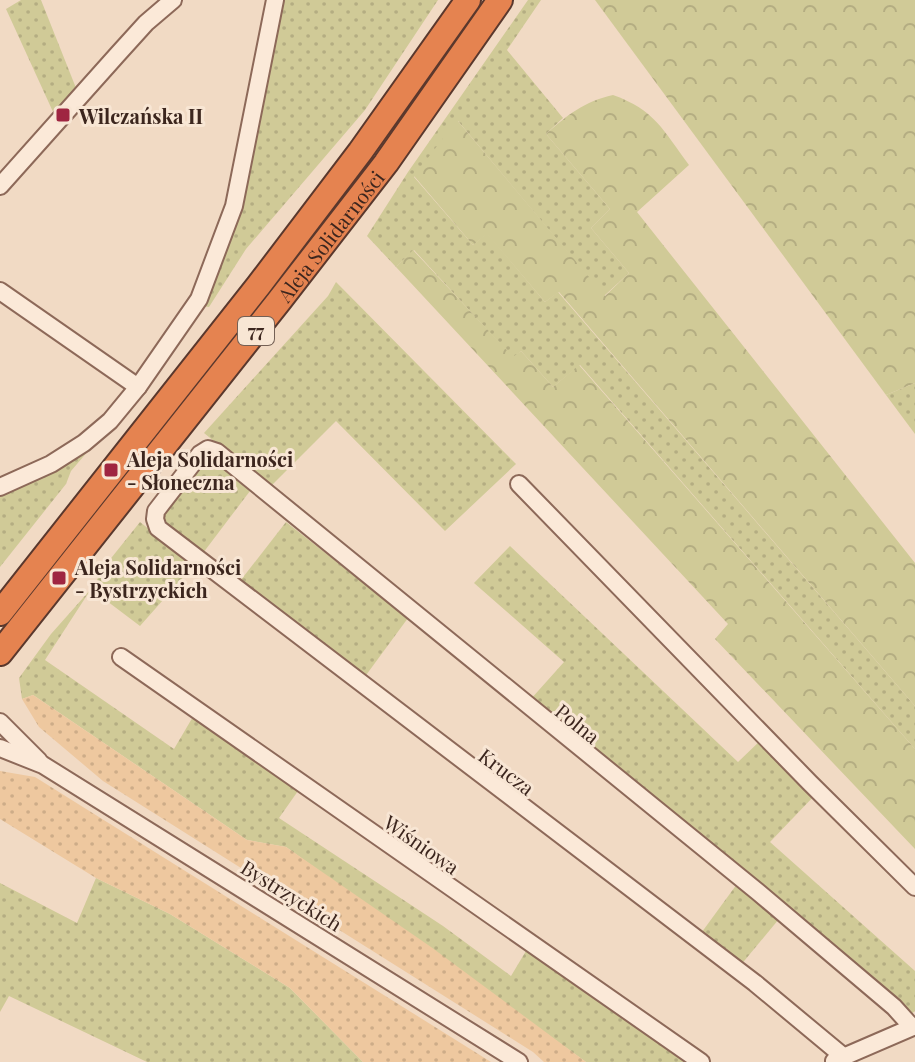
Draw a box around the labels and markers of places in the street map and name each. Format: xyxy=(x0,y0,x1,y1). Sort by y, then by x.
place label: Wilczańska II xyxy=(78,102,203,129)
marker: Wilczańska II xyxy=(54,106,72,124)
place label: Aleja Solidarności - Słoneczna xyxy=(126,445,293,495)
marker: Aleja Solidarności - Słoneczna xyxy=(102,461,120,479)
place label: Aleja Solidarności - Bystrzyckich xyxy=(74,553,241,603)
marker: Aleja Solidarności - Bystrzyckich xyxy=(50,569,68,587)

